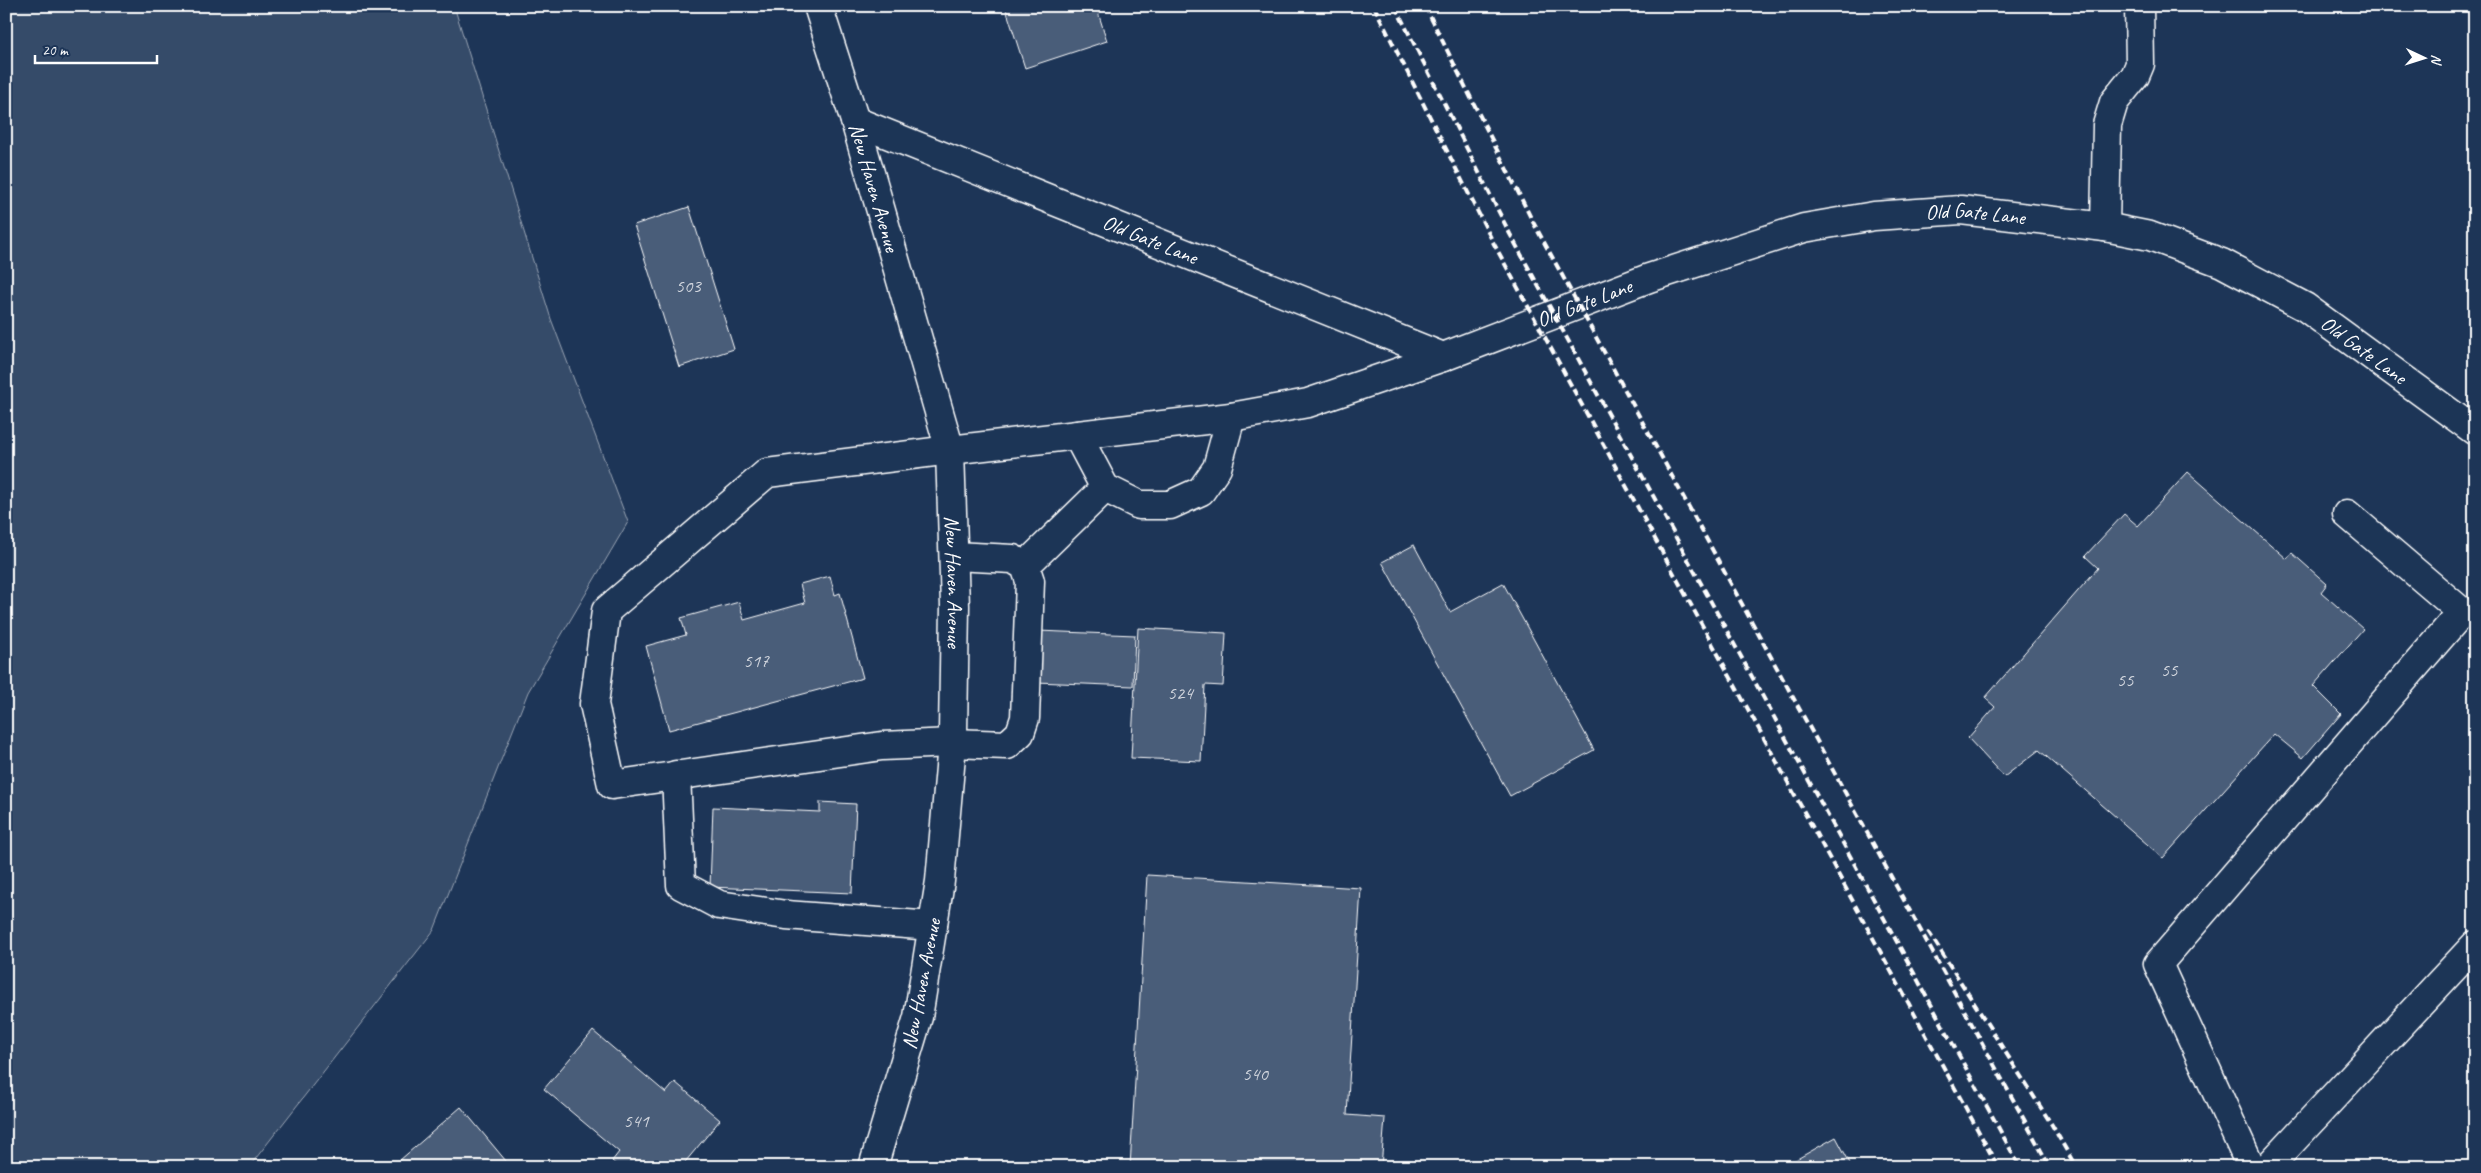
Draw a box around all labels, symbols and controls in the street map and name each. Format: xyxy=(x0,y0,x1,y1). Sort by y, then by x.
scale bar xyxy=(35,32,158,64)
north arrow xyxy=(2398,32,2448,82)
text: 20 m xyxy=(42,41,69,60)
text: N xyxy=(2428,54,2445,66)
street label: New Haven Avenue xyxy=(843,120,905,256)
street label: Old Gate Lane xyxy=(1925,197,2029,231)
street label: Old Gate Lane xyxy=(1099,209,1203,271)
street label: Old Gate Lane xyxy=(1533,272,1637,333)
house number: 503 xyxy=(675,274,702,298)
street label: Old Gate Lane xyxy=(2316,310,2414,391)
street label: New Haven Avenue xyxy=(939,515,968,649)
house number: 517 xyxy=(743,649,770,673)
house number: 55 xyxy=(2160,658,2179,682)
house number: 55 xyxy=(2116,668,2135,692)
house number: 524 xyxy=(1167,681,1195,705)
street label: New Haven Avenue xyxy=(896,915,947,1051)
house number: 540 xyxy=(1242,1062,1269,1086)
house number: 541 xyxy=(623,1109,650,1133)

